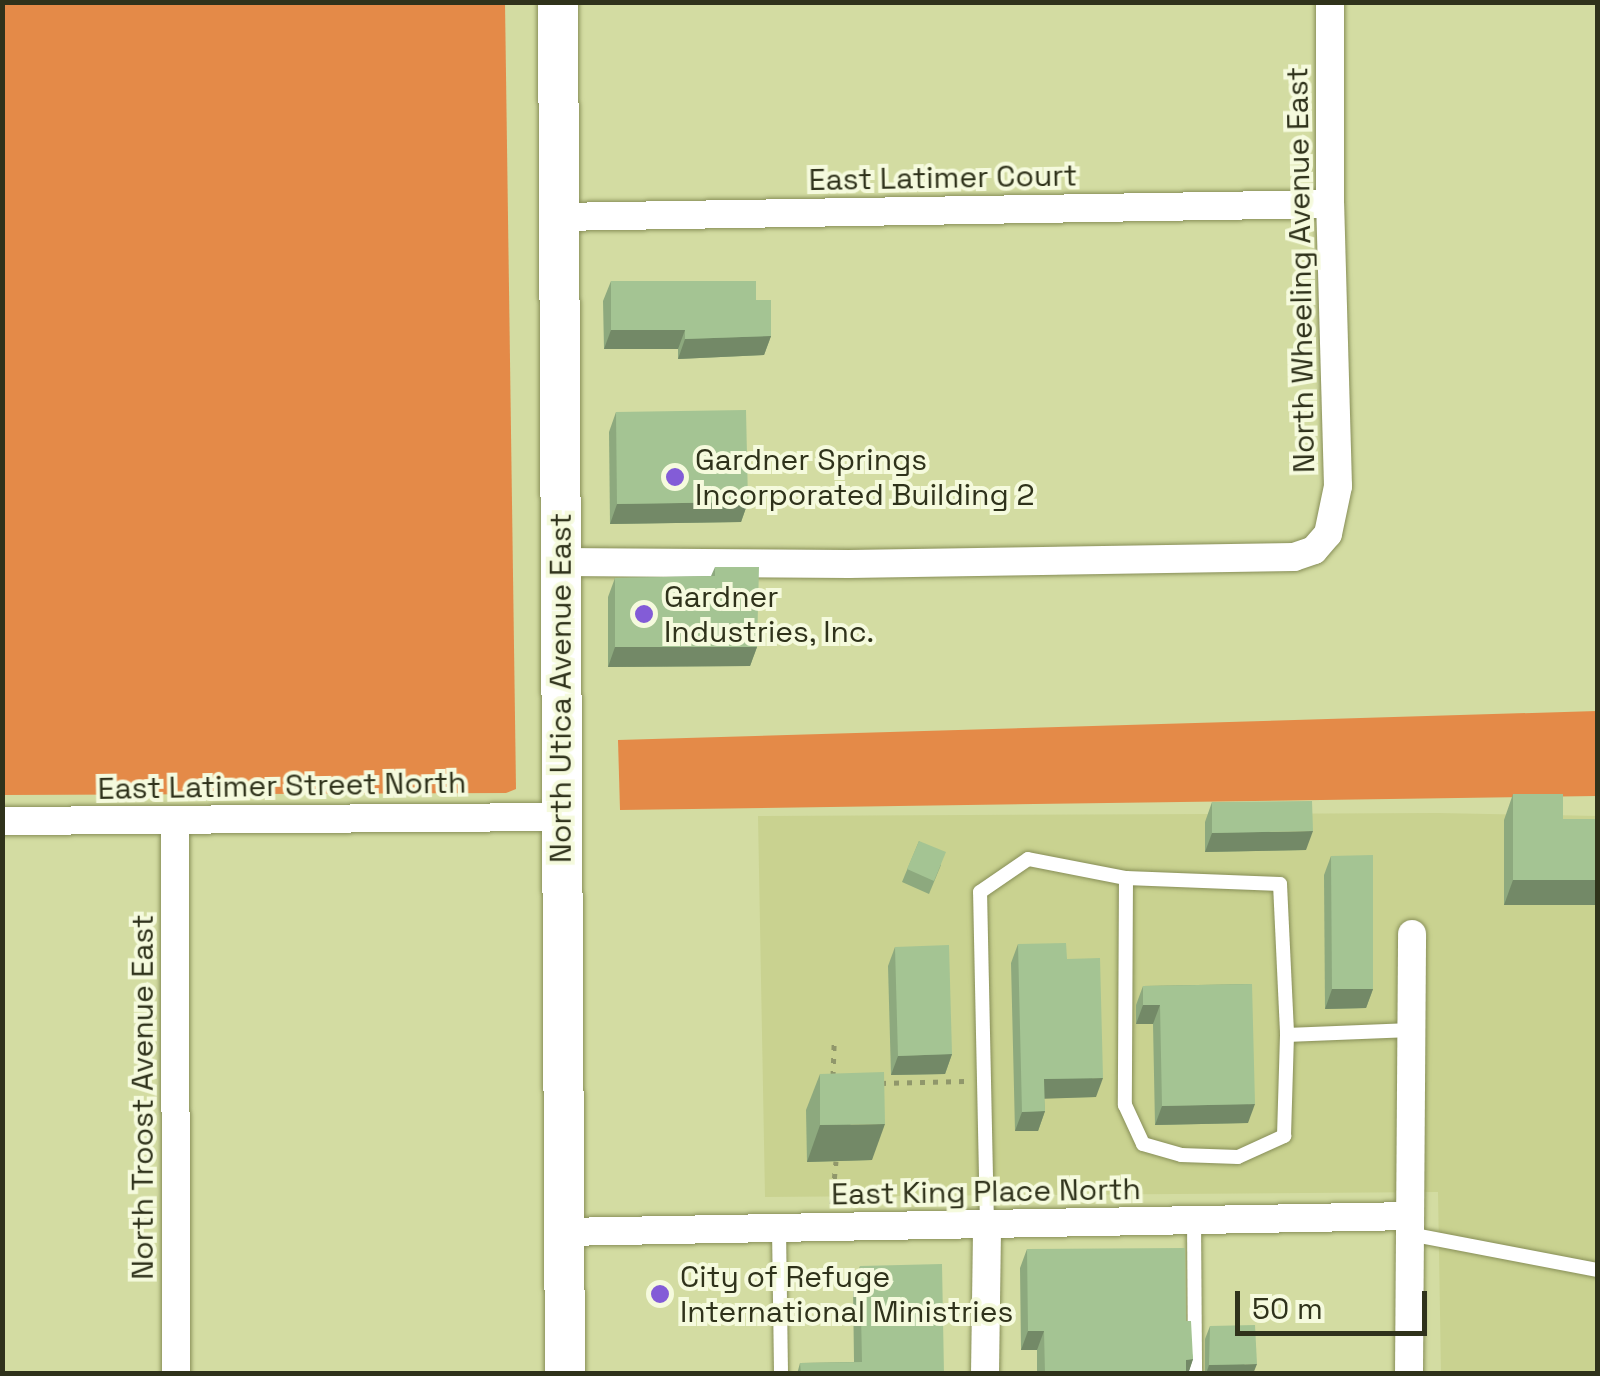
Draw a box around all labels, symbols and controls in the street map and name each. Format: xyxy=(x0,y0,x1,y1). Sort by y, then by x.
street label: North Wheeling Avenue East xyxy=(1279,66,1323,474)
street label: East Latimer Court xyxy=(808,158,1078,198)
place label: Gardner Springs Incorporated Building 2 xyxy=(695,442,1035,512)
marker: Gardner Springs Incorporated Building 2 xyxy=(664,466,686,488)
street label: North Utica Avenue East xyxy=(543,513,579,863)
place label: Gardner Industries, Inc. xyxy=(664,579,875,650)
marker: Gardner Industries, Inc. xyxy=(633,603,655,625)
street label: East Latimer Street North xyxy=(97,765,467,807)
street label: North Troost Avenue East xyxy=(125,914,161,1280)
street label: East King Place North xyxy=(831,1171,1141,1213)
place label: City of Refuge International Ministries xyxy=(680,1259,1013,1330)
scale bar xyxy=(1240,1271,1432,1333)
marker: City of Refuge International Ministries xyxy=(649,1283,671,1305)
text: 50 m xyxy=(1252,1289,1323,1328)

